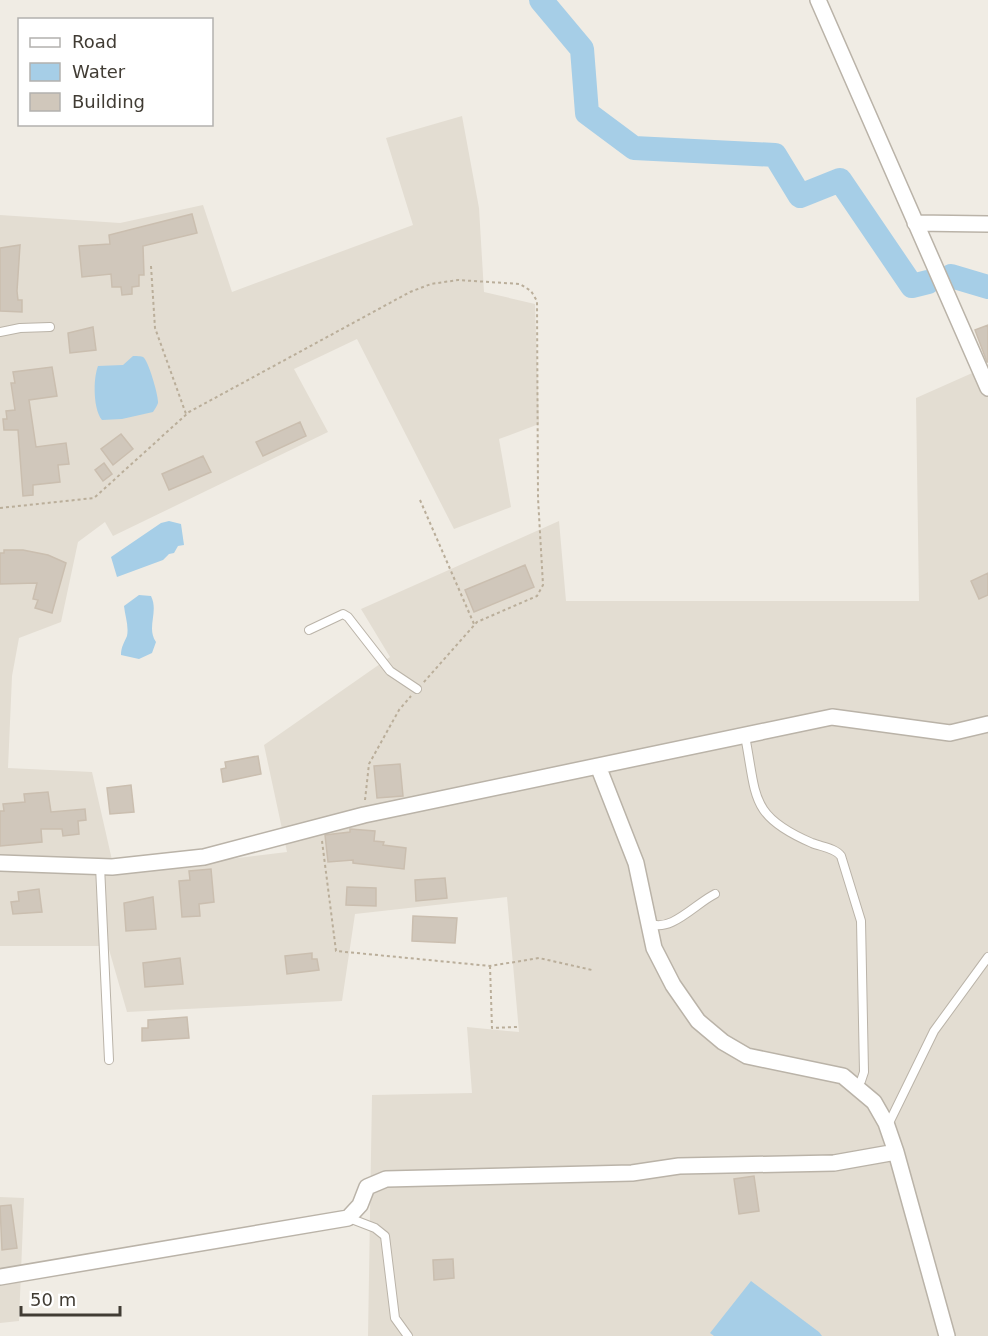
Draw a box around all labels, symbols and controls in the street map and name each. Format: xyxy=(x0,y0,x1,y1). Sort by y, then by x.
legend xyxy=(18,18,213,126)
text: Road xyxy=(72,31,117,52)
text: Water xyxy=(72,61,126,82)
text: Building xyxy=(72,91,145,112)
scale bar xyxy=(21,1279,120,1317)
text: 50 m xyxy=(30,1289,76,1310)

